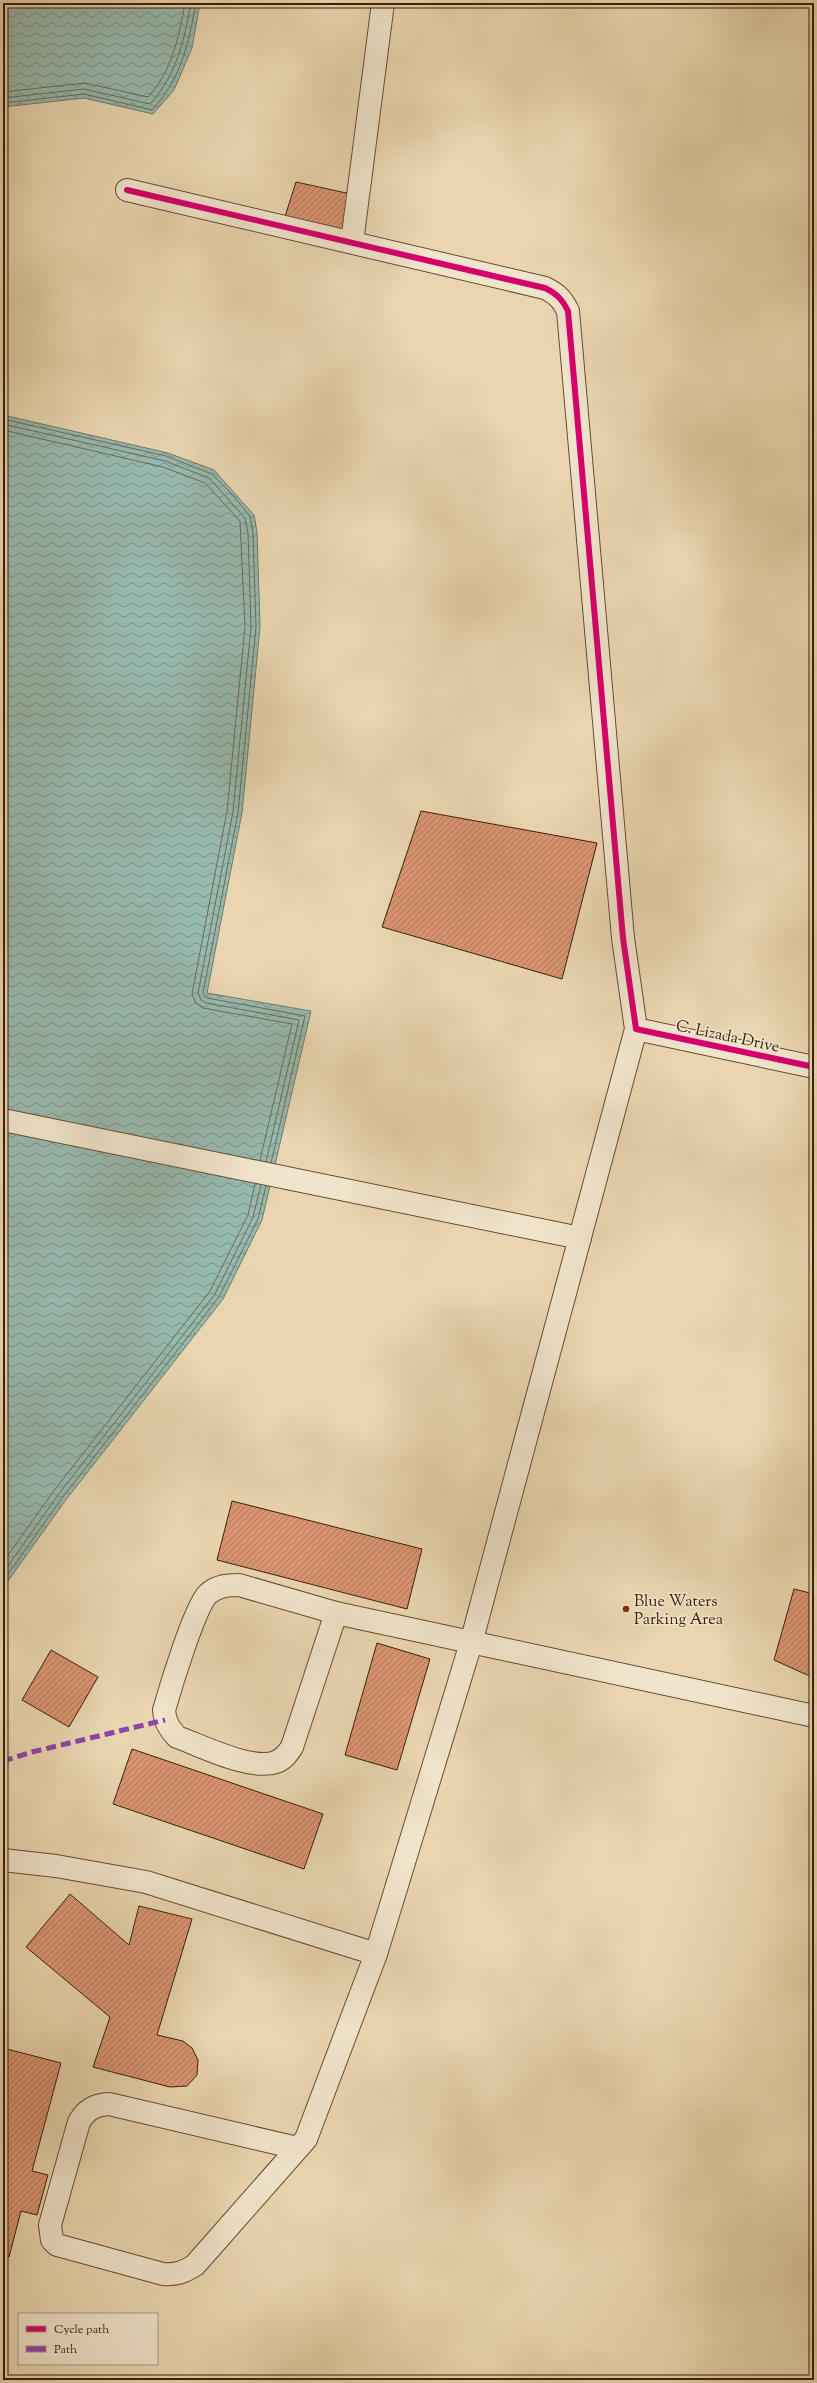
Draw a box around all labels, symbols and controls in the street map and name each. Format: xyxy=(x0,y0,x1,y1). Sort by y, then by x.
street label: C. Lizada Drive xyxy=(674,1015,781,1060)
place label: Blue Waters Parking Area xyxy=(634,1591,724,1632)
marker: Blue Waters Parking Area xyxy=(621,1604,631,1614)
legend xyxy=(18,2313,158,2365)
text: Cycle path xyxy=(54,2321,109,2339)
text: Path xyxy=(54,2341,77,2359)

